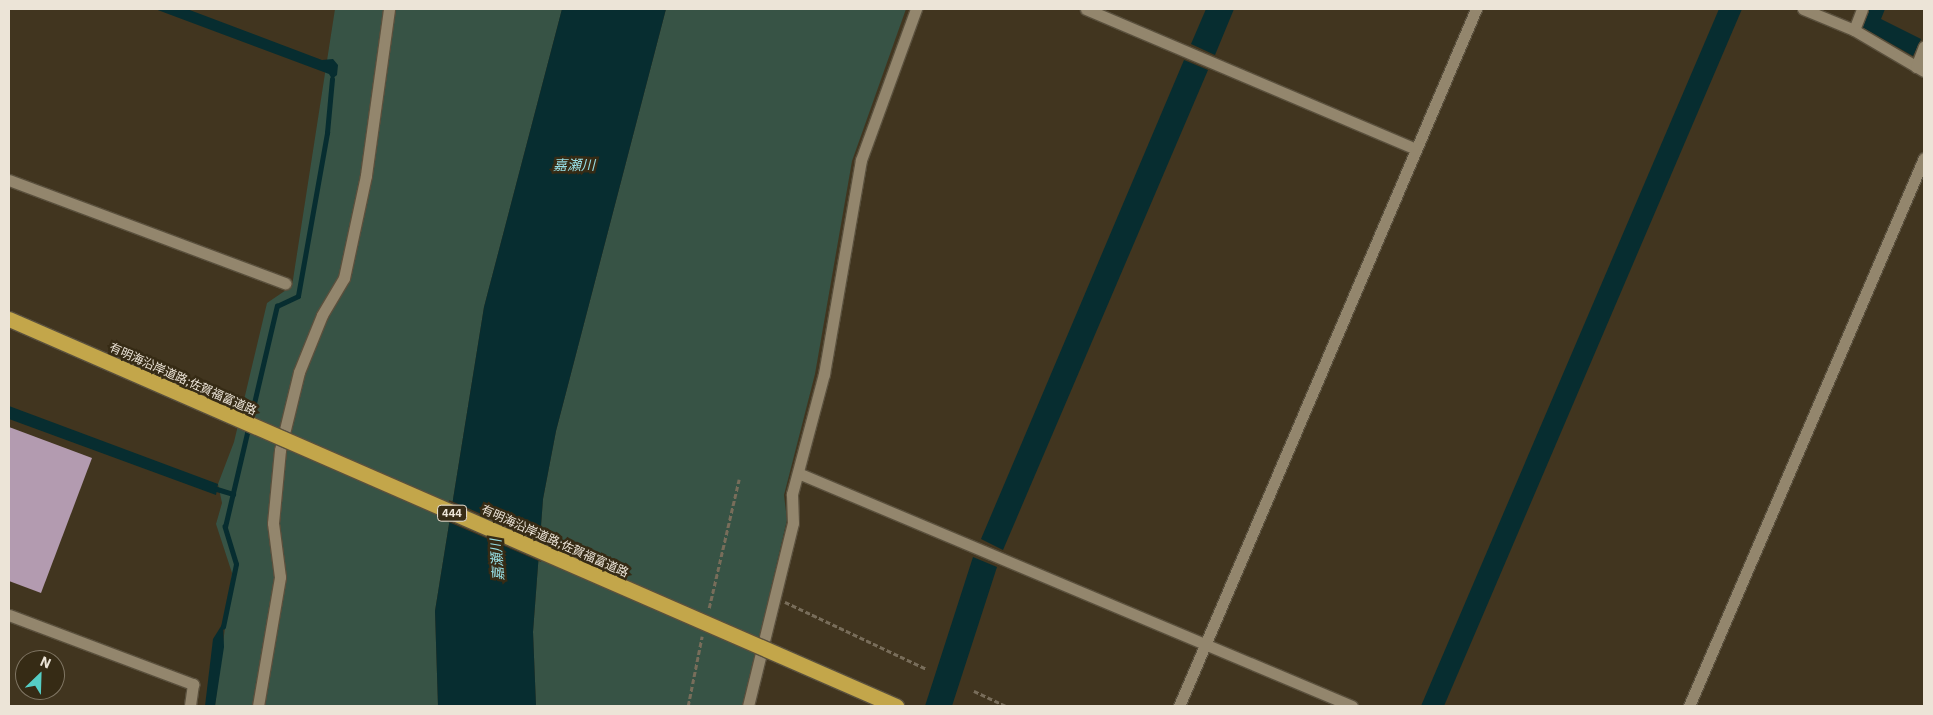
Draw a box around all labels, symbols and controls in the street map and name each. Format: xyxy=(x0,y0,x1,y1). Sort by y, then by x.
water label: 嘉瀬川 xyxy=(553,157,595,173)
street label: 有明海沿岸道路;佐賀福富道路 xyxy=(107,340,259,418)
street label: 有明海沿岸道路;佐賀福富道路 xyxy=(479,502,631,580)
road number: 444 xyxy=(437,504,467,522)
water label: 嘉瀬川 xyxy=(487,538,507,582)
north arrow xyxy=(15,650,65,700)
text: N xyxy=(37,652,54,672)

